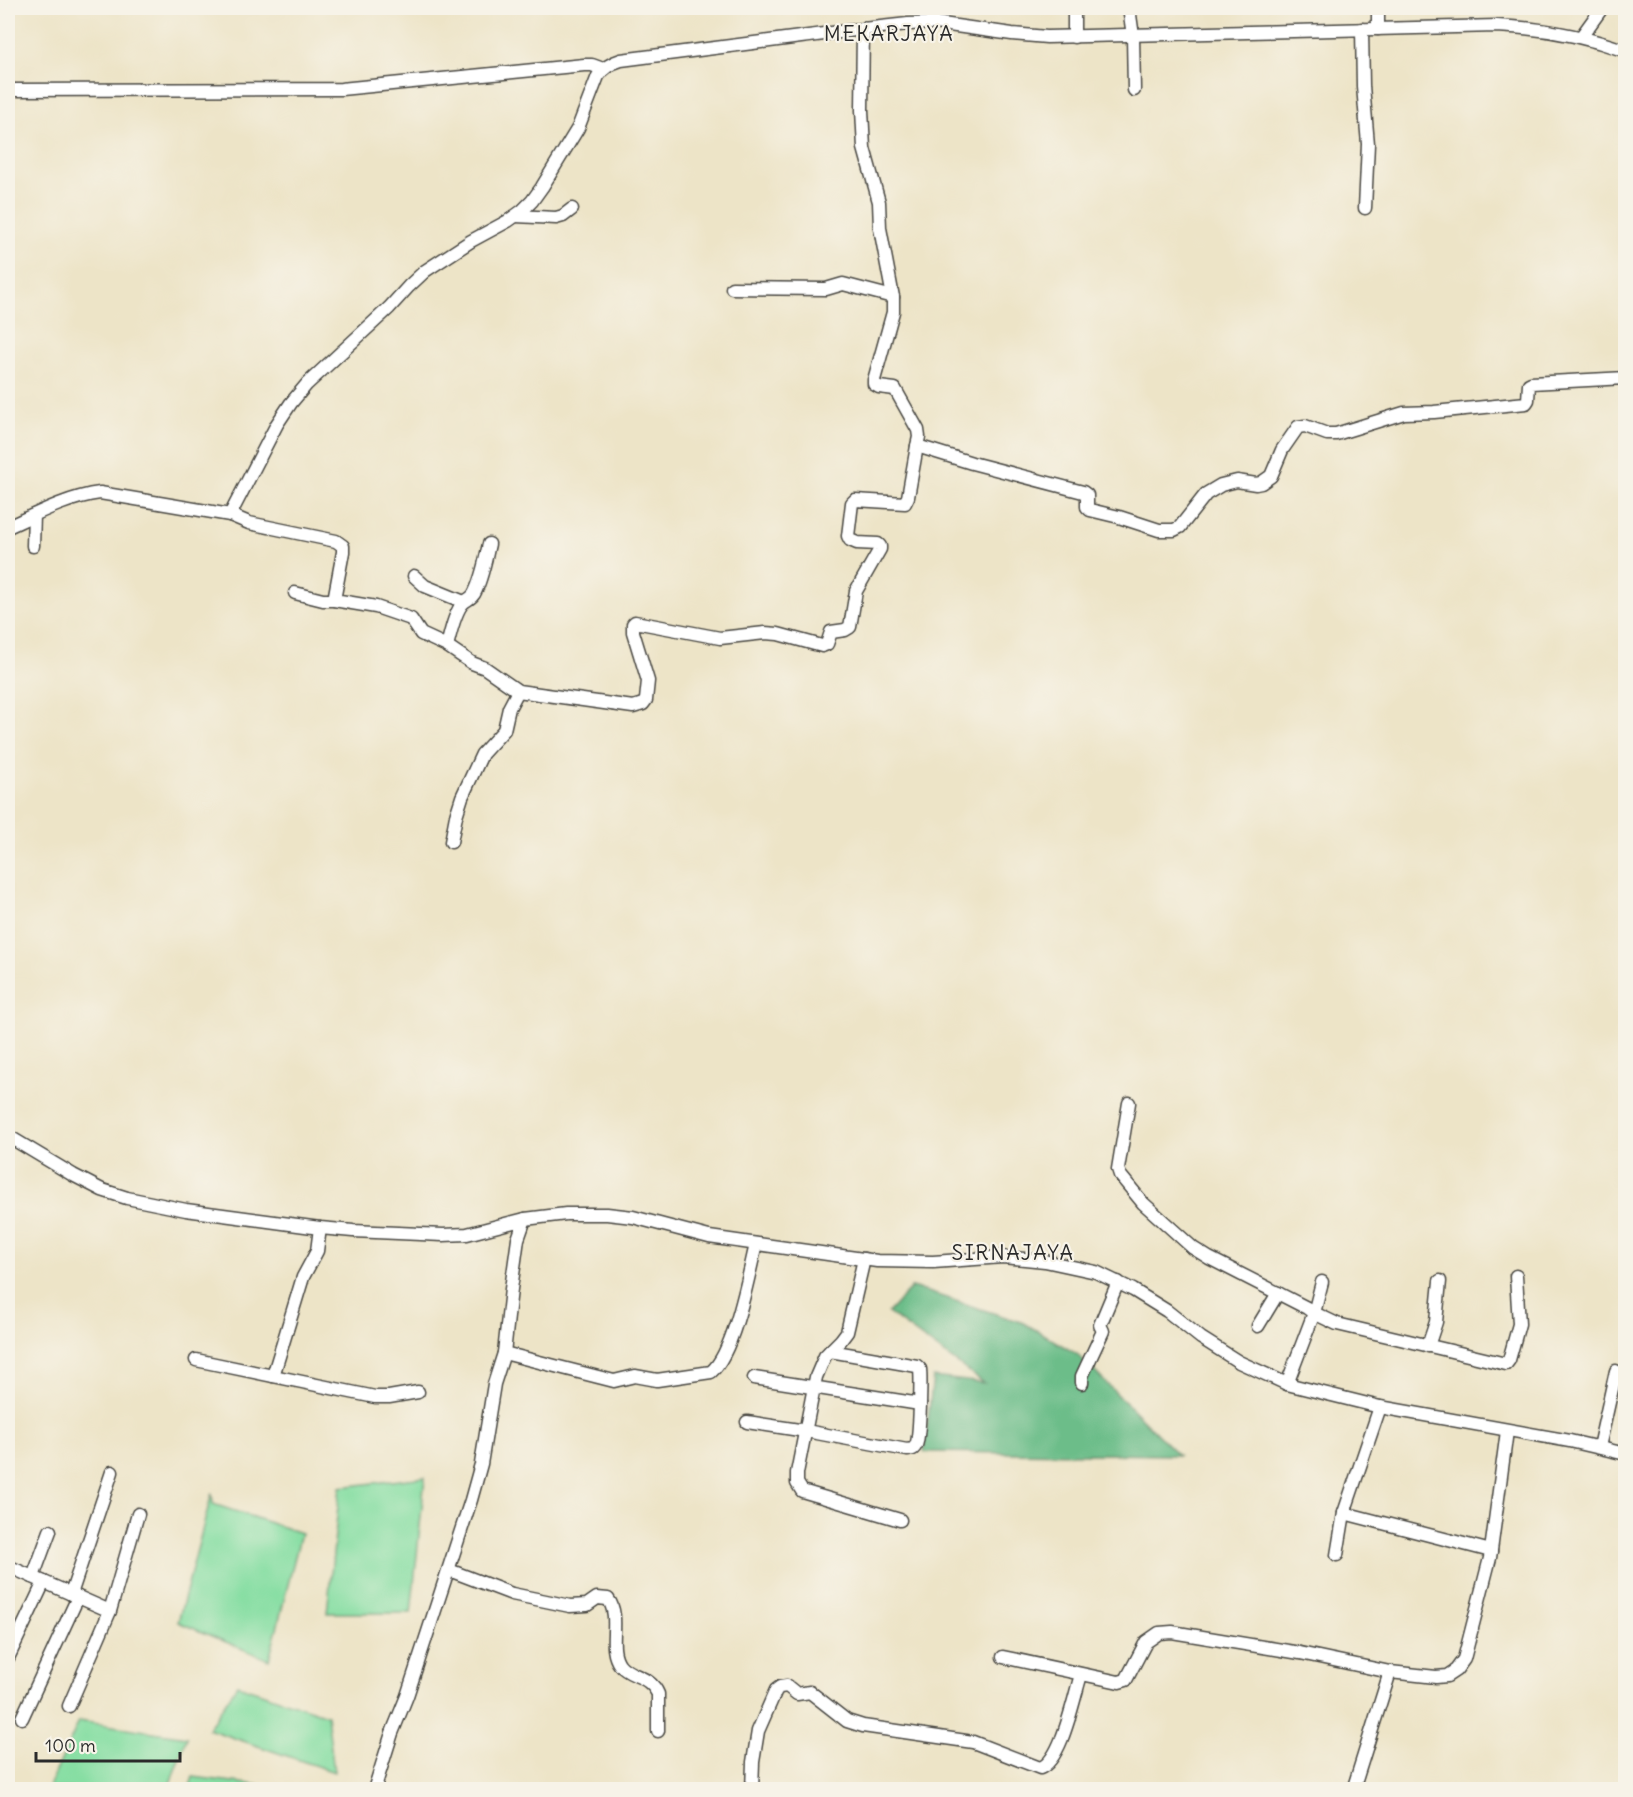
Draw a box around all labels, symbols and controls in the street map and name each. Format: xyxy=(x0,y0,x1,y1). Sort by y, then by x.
district label: MEKARJAYA xyxy=(824,20,954,47)
district label: SIRNAJAYA xyxy=(951,1239,1075,1266)
scale bar xyxy=(36,1725,180,1763)
text: 100 m xyxy=(45,1734,96,1757)

